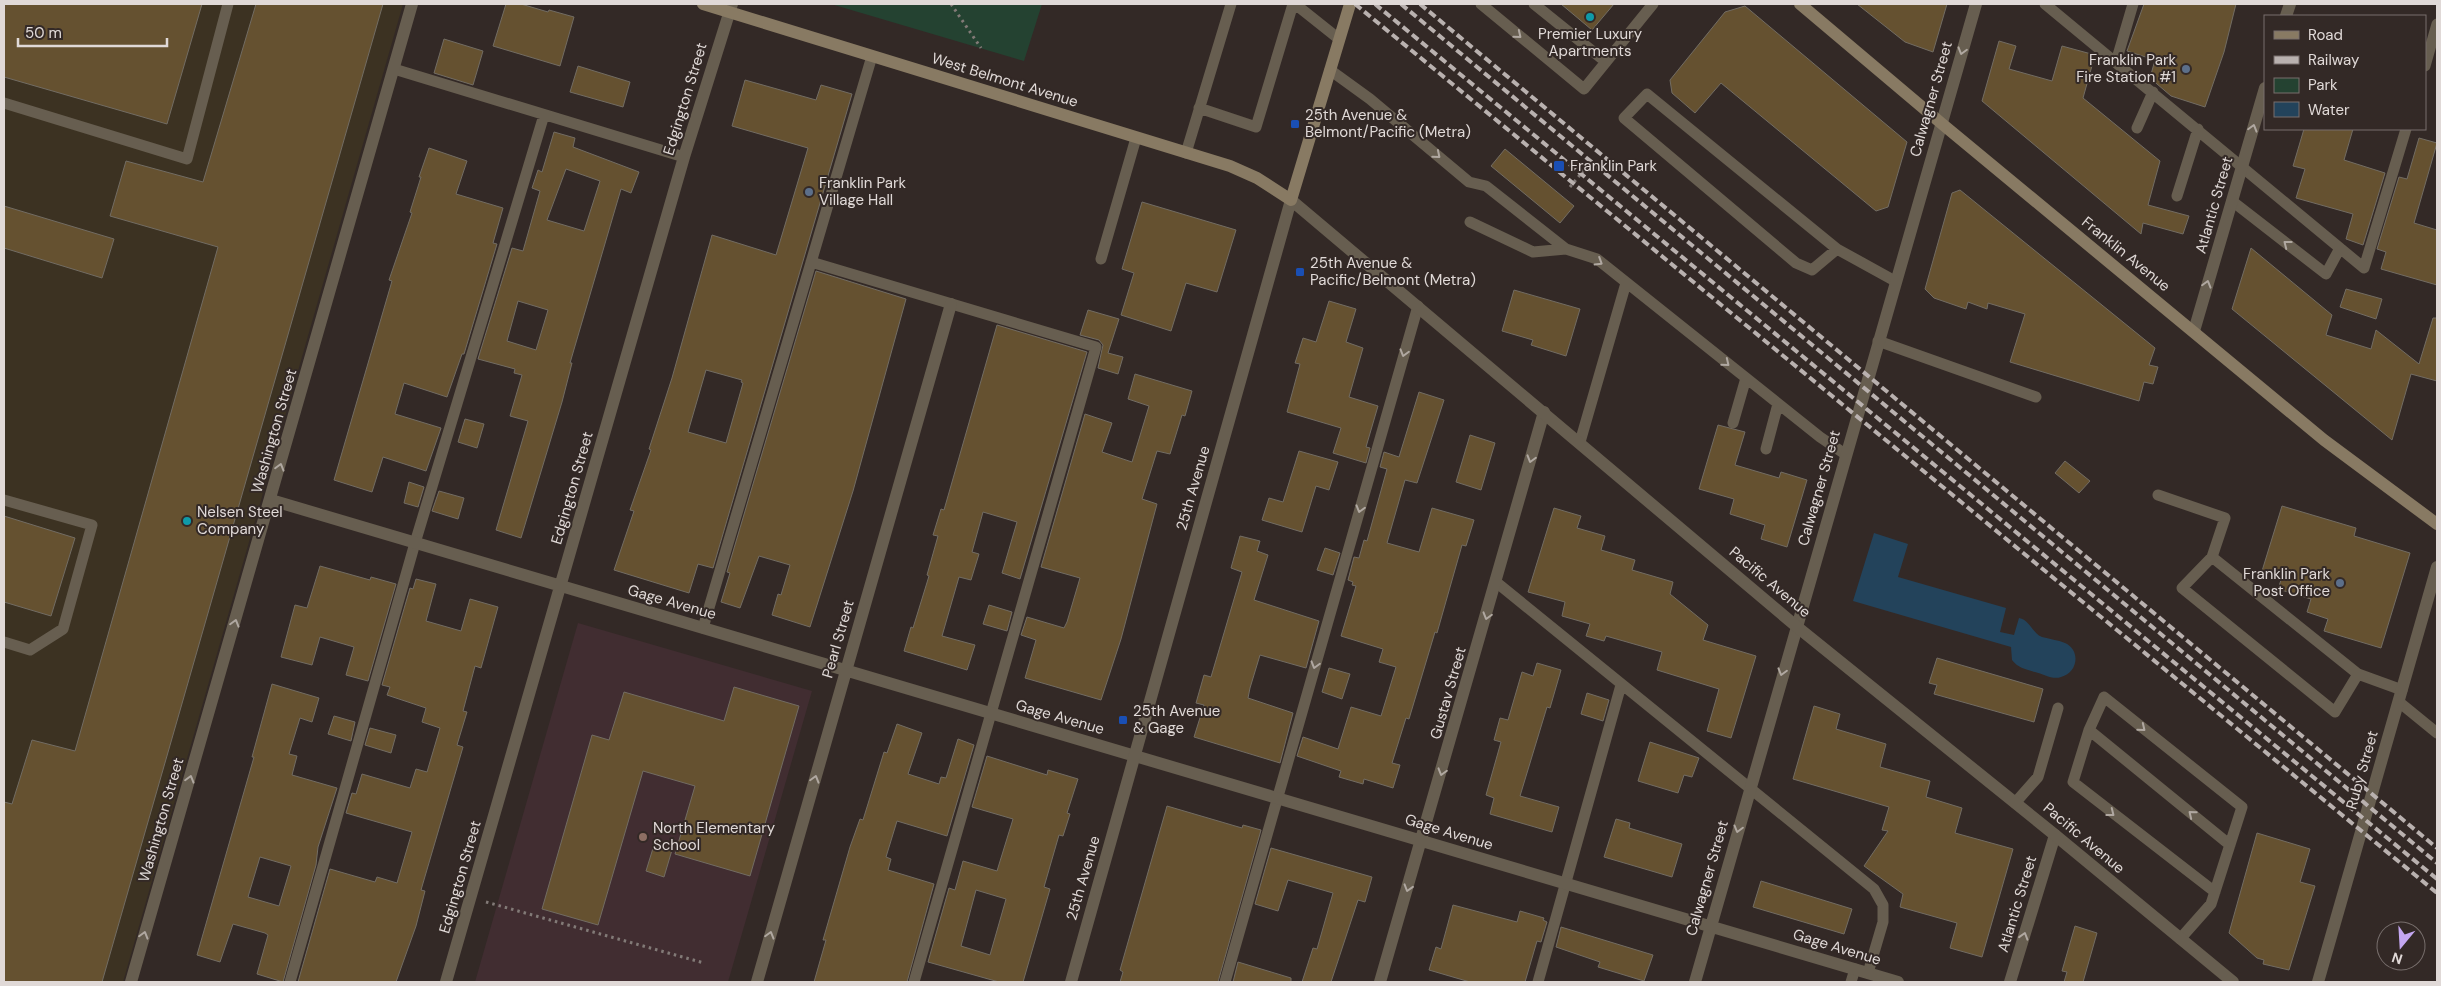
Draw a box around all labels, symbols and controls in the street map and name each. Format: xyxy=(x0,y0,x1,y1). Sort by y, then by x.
marker: Premier Luxury Apartments xyxy=(1584,11,1596,23)
scale bar xyxy=(18,15,166,47)
legend xyxy=(2264,15,2426,130)
text: 50 m xyxy=(25,23,62,43)
place label: Premier Luxury Apartments xyxy=(1538,24,1643,61)
text: Road xyxy=(2308,25,2343,45)
one-way arrow xyxy=(1513,29,1522,38)
street label: Calwagner Street xyxy=(1905,39,1957,159)
street label: Edgington Street xyxy=(658,40,712,158)
one-way arrow xyxy=(1957,46,1968,55)
street label: West Belmont Avenue xyxy=(929,48,1081,112)
place label: Franklin Park Fire Station #1 xyxy=(2076,50,2176,87)
text: Railway xyxy=(2308,50,2360,70)
marker: Franklin Park Fire Station #1 xyxy=(2180,63,2192,75)
text: Park xyxy=(2308,75,2338,95)
text: Water xyxy=(2308,100,2350,120)
place label: 25th Avenue & Belmont/Pacific (Metra) xyxy=(1305,105,1471,142)
marker: 25th Avenue & Belmont/Pacific (Metra) xyxy=(1289,118,1301,130)
one-way arrow xyxy=(2248,125,2258,133)
one-way arrow xyxy=(1431,149,1440,158)
street label: Atlantic Street xyxy=(2191,154,2237,256)
place label: Franklin Park xyxy=(1570,156,1658,176)
marker: Franklin Park xyxy=(1552,159,1566,173)
place label: Franklin Park Village Hall xyxy=(819,173,907,210)
marker: Franklin Park Village Hall xyxy=(803,186,815,198)
street label: Franklin Avenue xyxy=(2078,212,2174,296)
one-way arrow xyxy=(2284,241,2293,250)
place label: 25th Avenue & Pacific/Belmont (Metra) xyxy=(1310,253,1476,290)
one-way arrow xyxy=(1593,256,1603,265)
marker: 25th Avenue & Pacific/Belmont (Metra) xyxy=(1294,266,1306,278)
one-way arrow xyxy=(2202,280,2212,289)
one-way arrow xyxy=(1400,348,1410,357)
one-way arrow xyxy=(1721,357,1730,366)
street label: Washington Street xyxy=(247,366,301,495)
street label: Calwagner Street xyxy=(1793,428,1845,548)
street label: Edgington Street xyxy=(546,429,598,547)
street label: 25th Avenue xyxy=(1171,443,1215,533)
one-way arrow xyxy=(1527,455,1537,463)
one-way arrow xyxy=(275,464,285,472)
place label: Nelsen Steel Company xyxy=(197,502,283,539)
one-way arrow xyxy=(1355,505,1365,513)
marker: Nelsen Steel Company xyxy=(181,515,193,527)
street label: Pacific Avenue xyxy=(1725,542,1815,622)
place label: Franklin Park Post Office xyxy=(2243,564,2330,601)
marker: Franklin Park Post Office xyxy=(2334,577,2346,589)
street label: Gage Avenue xyxy=(625,580,719,624)
street label: Pearl Street xyxy=(817,598,859,680)
one-way arrow xyxy=(1482,611,1492,619)
one-way arrow xyxy=(230,620,240,628)
street label: Gustav Street xyxy=(1425,644,1471,742)
one-way arrow xyxy=(1311,661,1321,669)
one-way arrow xyxy=(1778,668,1788,676)
street label: Gage Avenue xyxy=(1013,695,1107,739)
place label: 25th Avenue & Gage xyxy=(1133,701,1220,738)
marker: 25th Avenue & Gage xyxy=(1117,714,1129,726)
one-way arrow xyxy=(2136,722,2145,730)
street label: Ruby Street xyxy=(2341,728,2383,812)
street label: Washington Street xyxy=(134,755,188,884)
one-way arrow xyxy=(1438,767,1448,775)
one-way arrow xyxy=(184,776,194,784)
one-way arrow xyxy=(809,776,819,784)
street label: Pacific Avenue xyxy=(2039,798,2129,878)
one-way arrow xyxy=(2105,807,2114,815)
street label: Gage Avenue xyxy=(1403,809,1495,855)
one-way arrow xyxy=(2189,811,2198,819)
street label: Edgington Street xyxy=(434,818,486,936)
place label: North Elementary School xyxy=(653,818,776,855)
street label: Calwagner Street xyxy=(1681,818,1733,938)
one-way arrow xyxy=(1733,824,1743,832)
marker: North Elementary School xyxy=(637,831,649,843)
street label: 25th Avenue xyxy=(1061,833,1105,923)
street label: Atlantic Street xyxy=(1993,853,2041,955)
one-way arrow xyxy=(1404,883,1414,891)
north arrow xyxy=(2376,921,2426,971)
street label: Gage Avenue xyxy=(1791,924,1883,970)
one-way arrow xyxy=(764,931,775,940)
one-way arrow xyxy=(139,932,149,940)
one-way arrow xyxy=(2019,932,2029,940)
text: N xyxy=(2389,948,2405,969)

